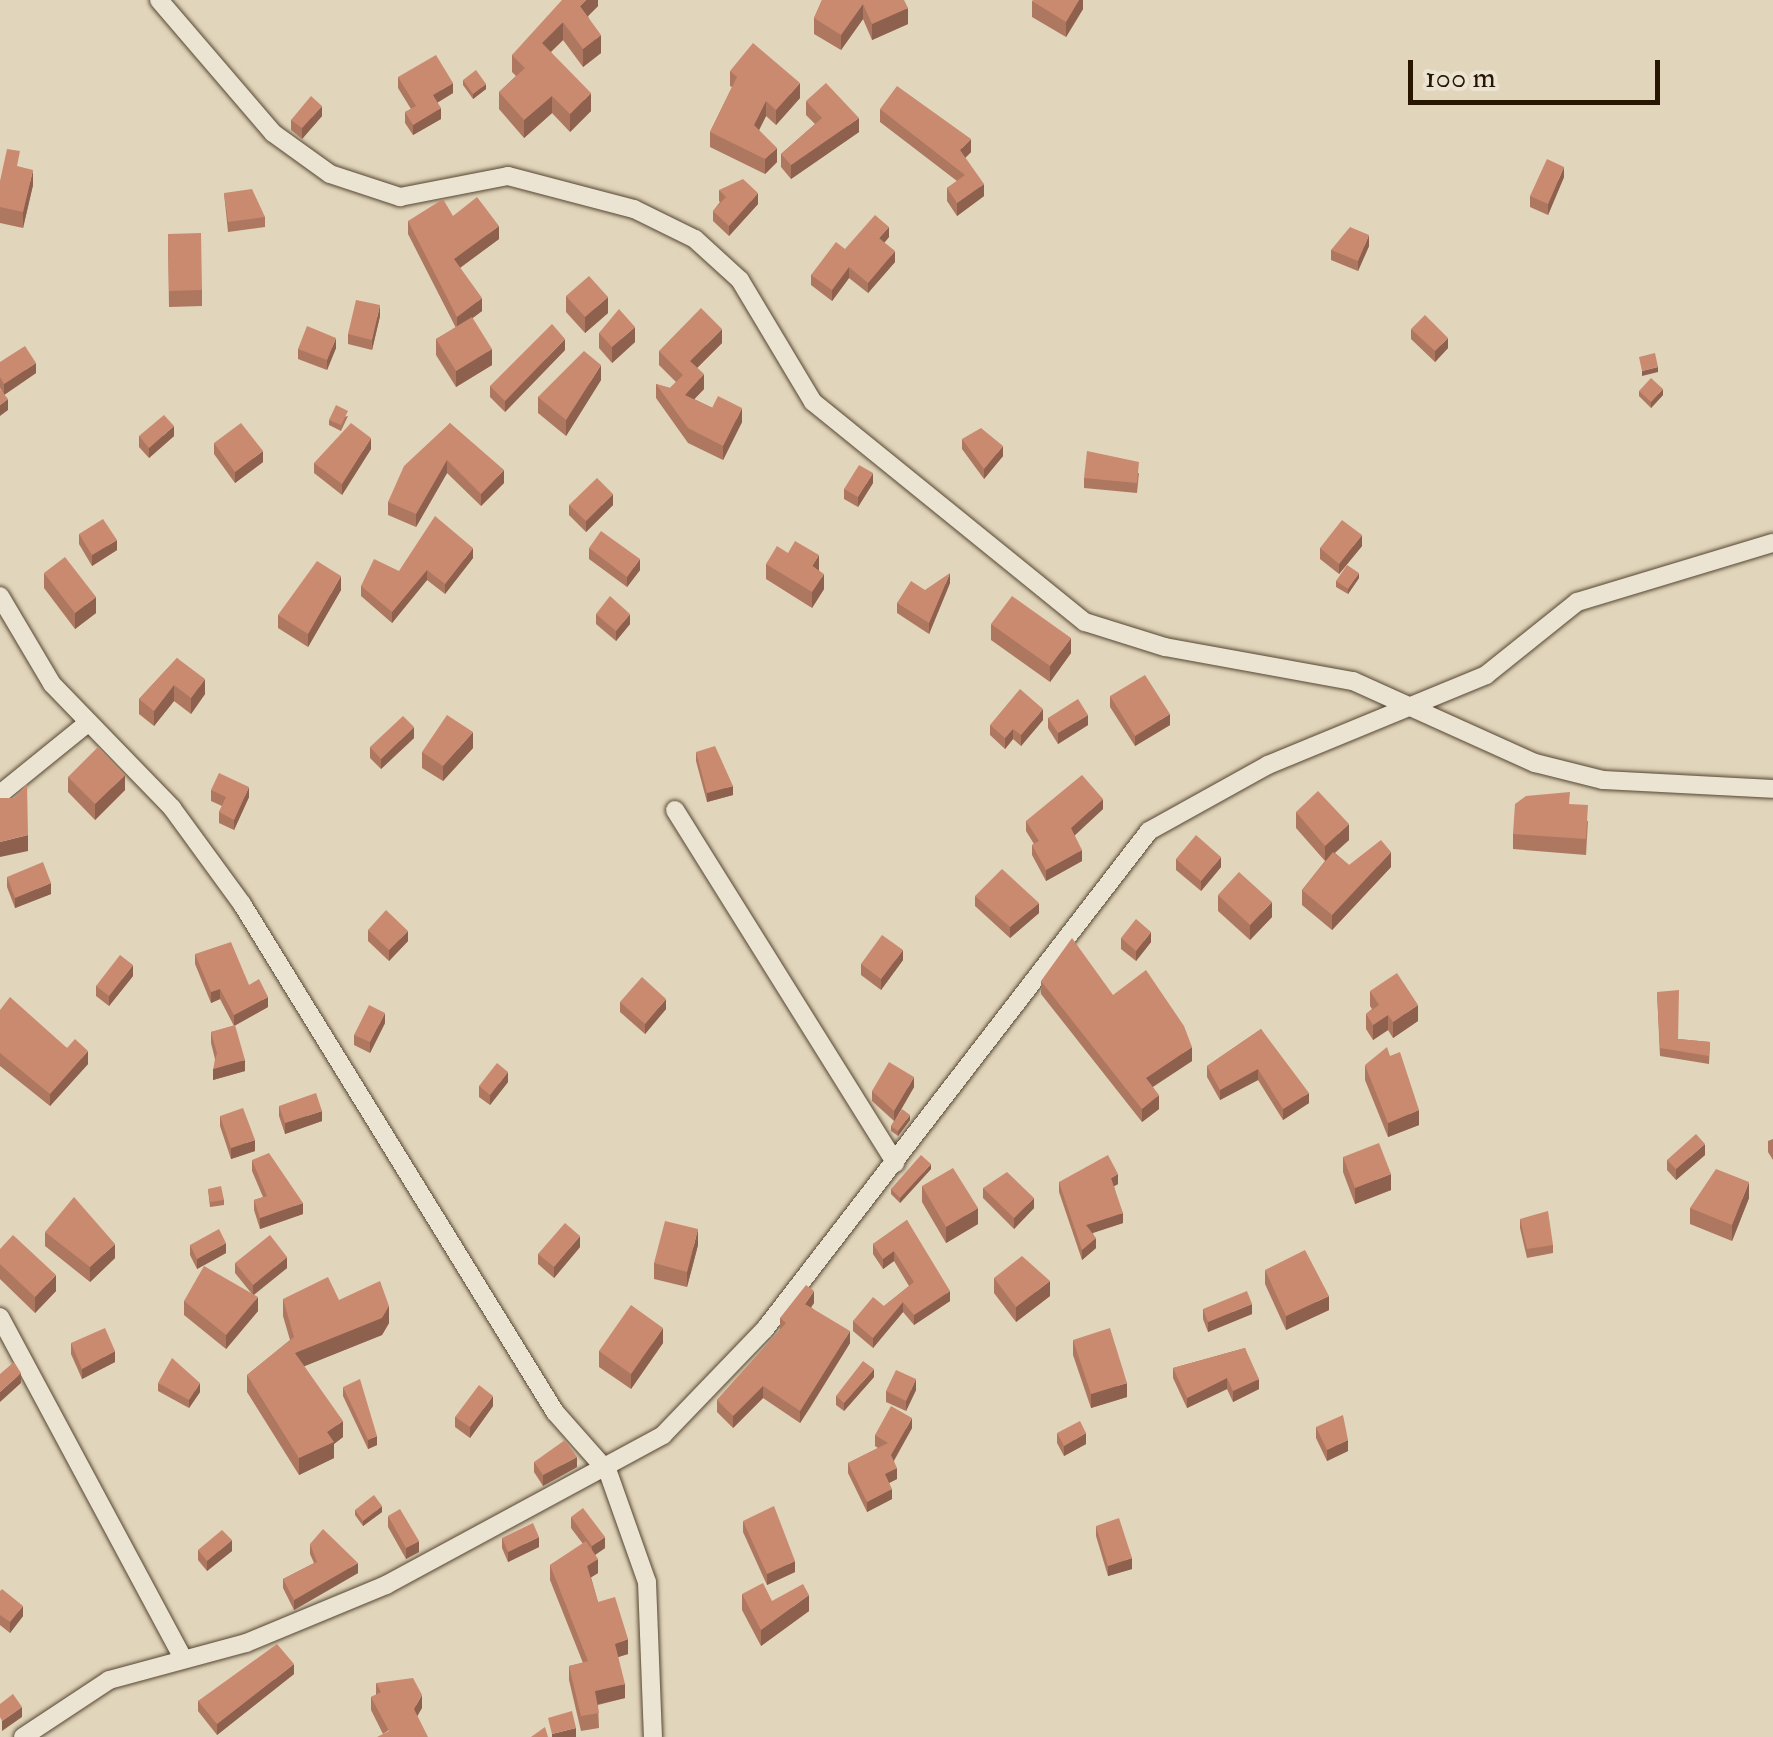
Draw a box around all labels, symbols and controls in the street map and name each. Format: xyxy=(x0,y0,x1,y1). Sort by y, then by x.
scale bar xyxy=(1413,40,1666,102)
text: 100 m xyxy=(1425,59,1496,96)

